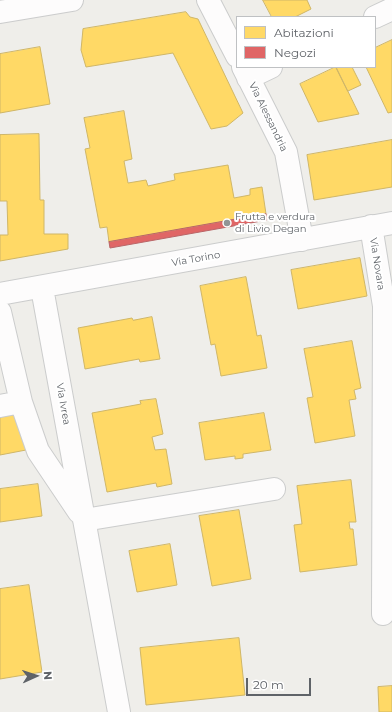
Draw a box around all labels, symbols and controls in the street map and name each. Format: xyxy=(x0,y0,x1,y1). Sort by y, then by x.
legend xyxy=(236,16,376,68)
text: Abitazioni xyxy=(274,25,334,40)
text: Negozi xyxy=(274,45,316,60)
street label: Via Alessandria xyxy=(246,80,290,154)
place label: Frutta e verdura di Livio Degan xyxy=(235,211,315,234)
marker: Frutta e verdura di Livio Degan xyxy=(222,218,232,228)
street label: Via Novara xyxy=(367,237,387,291)
street label: Via Torino xyxy=(171,249,221,269)
street label: Via Ivrea xyxy=(53,382,73,426)
north arrow xyxy=(16,656,56,696)
scale bar xyxy=(248,670,313,696)
text: N xyxy=(41,671,55,680)
text: 20 m xyxy=(253,677,284,692)

